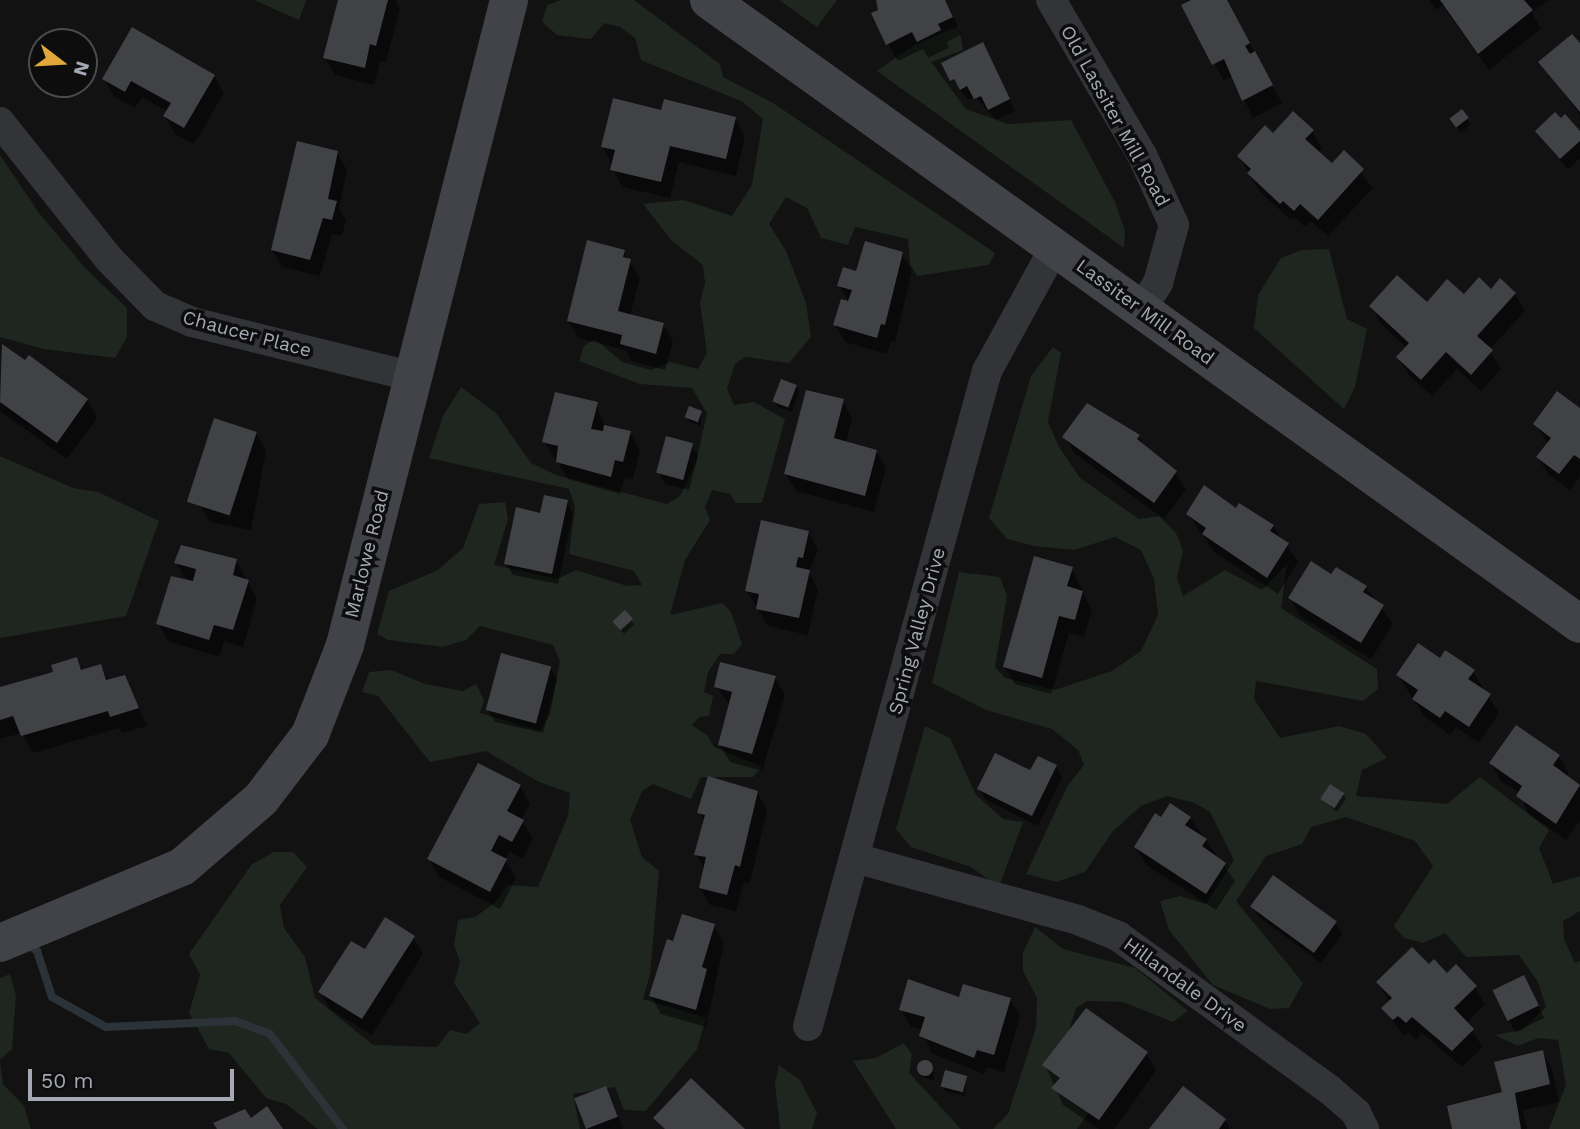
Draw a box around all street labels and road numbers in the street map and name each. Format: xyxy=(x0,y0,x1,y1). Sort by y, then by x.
street label: Old Lassiter Mill Road xyxy=(1055,21,1175,211)
street label: Lassiter Mill Road xyxy=(1071,254,1219,370)
street label: Chaucer Place xyxy=(180,306,314,362)
street label: Marlowe Road xyxy=(340,488,394,620)
street label: Spring Valley Drive xyxy=(884,545,950,717)
street label: Hillandale Drive xyxy=(1119,933,1251,1037)

